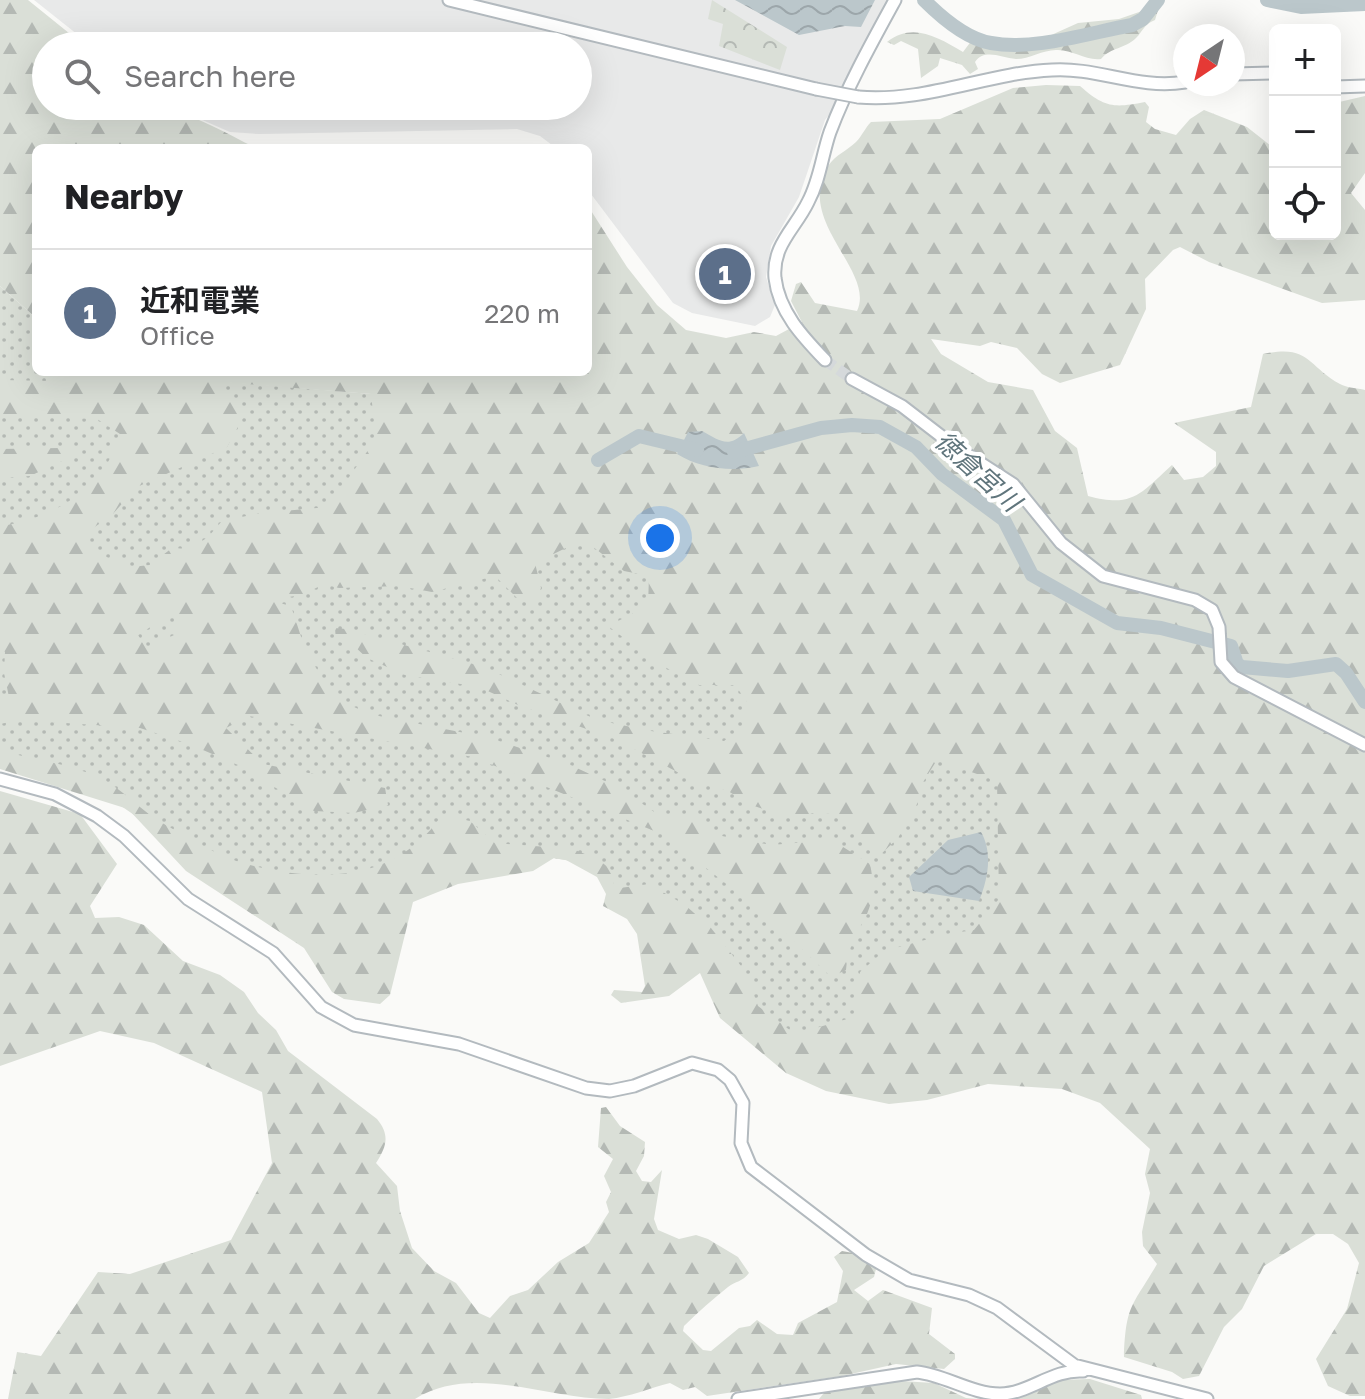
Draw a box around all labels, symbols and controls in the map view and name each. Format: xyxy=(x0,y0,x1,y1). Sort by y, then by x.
north arrow xyxy=(1173,24,1245,96)
map controls xyxy=(1269,24,1341,240)
button: + xyxy=(1269,24,1341,96)
search box xyxy=(32,32,592,120)
icon: search xyxy=(60,54,104,98)
text: Search here xyxy=(124,58,296,94)
button: − xyxy=(1269,96,1341,168)
button: locate xyxy=(1269,168,1341,240)
text: Nearby xyxy=(64,176,184,216)
pin: 1 xyxy=(699,244,751,304)
text: 近和電業 xyxy=(140,282,260,318)
text: 1 xyxy=(83,298,97,329)
text: 220 m xyxy=(484,298,560,329)
text: Office xyxy=(140,320,215,351)
water label: 徳倉宮川 xyxy=(929,425,1029,519)
your location xyxy=(640,518,680,558)

